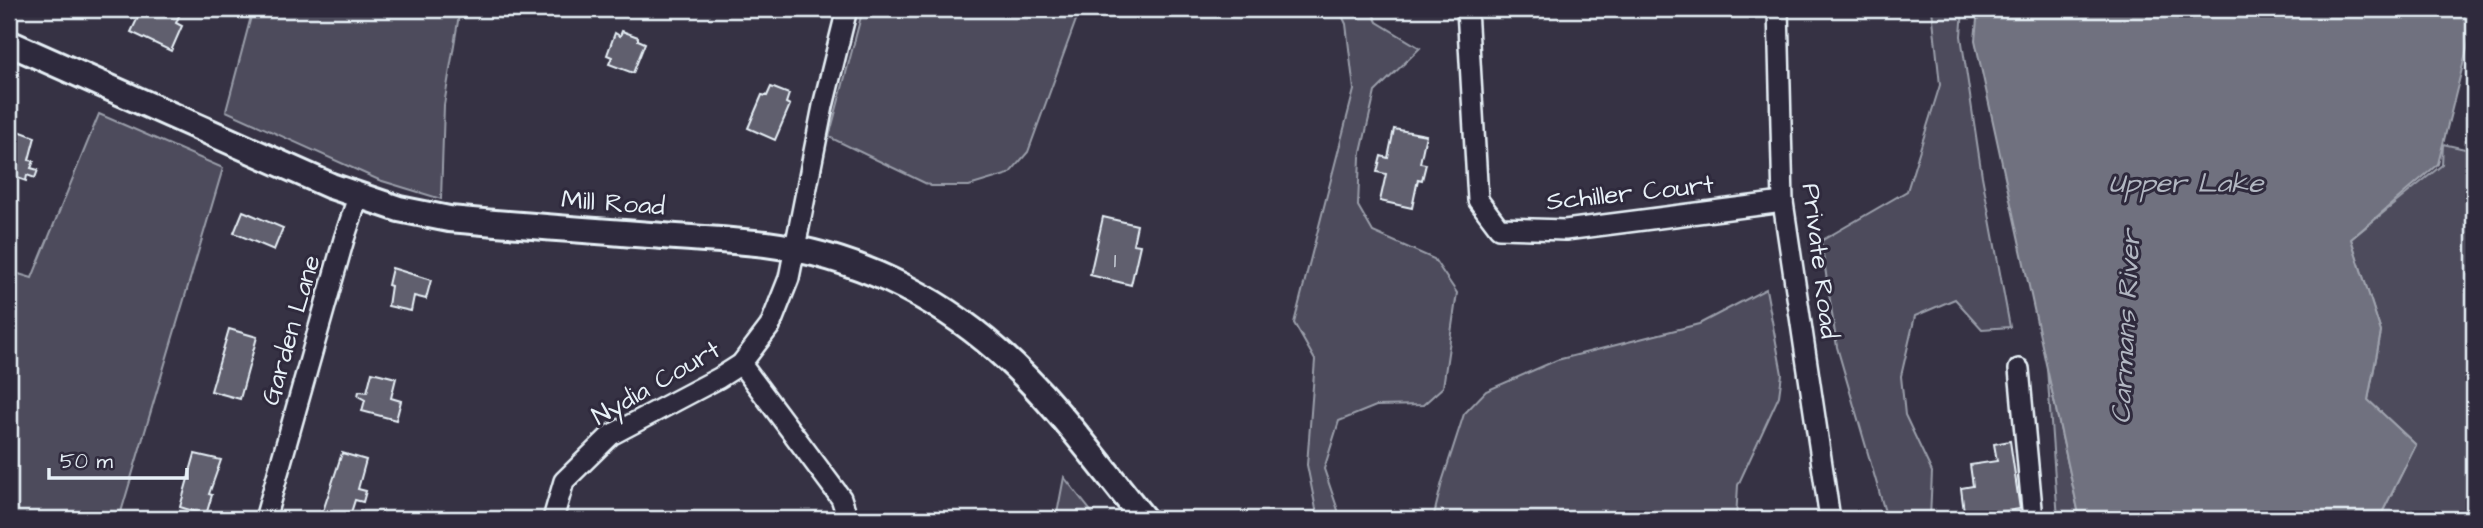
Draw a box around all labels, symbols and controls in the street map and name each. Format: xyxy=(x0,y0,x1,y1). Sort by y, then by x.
water label: Upper Lake xyxy=(2109,164,2265,203)
street label: Schiller Court xyxy=(1545,166,1716,220)
street label: Mill Road xyxy=(560,181,666,225)
street label: Private Road xyxy=(1793,181,1847,341)
water label: Carmans River xyxy=(2101,226,2151,425)
house number: 1 xyxy=(1114,244,1117,276)
street label: Garden Lane xyxy=(252,251,330,409)
street label: Nydia Court xyxy=(585,332,728,436)
scale bar xyxy=(49,437,187,481)
text: 50 m xyxy=(60,447,114,476)

